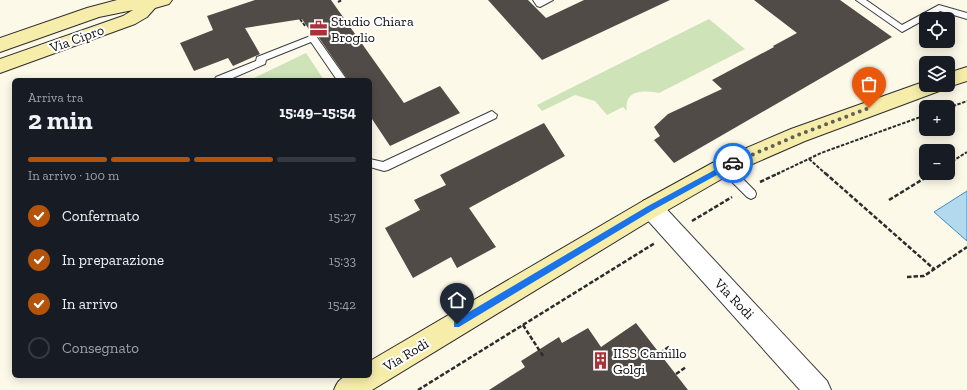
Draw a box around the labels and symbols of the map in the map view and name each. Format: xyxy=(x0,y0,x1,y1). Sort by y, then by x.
place label: Studio Chiara Broglio xyxy=(331,13,414,46)
office icon: Studio Chiara Broglio xyxy=(308,19,328,39)
street label: Via Cipro xyxy=(47,21,106,57)
pin xyxy=(852,67,886,108)
courier xyxy=(713,143,753,183)
street label: Via Rodi xyxy=(710,274,758,323)
pin xyxy=(440,283,474,324)
street label: Via Rodi xyxy=(379,335,432,376)
place label: IISS Camillo Golgi xyxy=(613,345,687,378)
building icon: IISS Camillo Golgi xyxy=(590,351,610,371)

